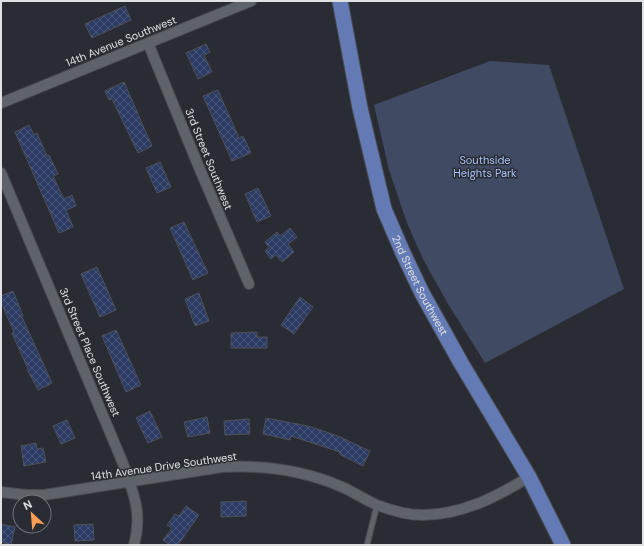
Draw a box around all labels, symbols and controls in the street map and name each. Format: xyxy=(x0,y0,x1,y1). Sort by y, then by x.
street label: 14th Avenue Southwest xyxy=(64,12,178,70)
street label: 3rd Street Southwest xyxy=(182,106,236,212)
park label: Southside Heights Park xyxy=(453,153,517,180)
street label: 2nd Street Southwest xyxy=(389,233,451,338)
street label: 3rd Street Place Southwest xyxy=(57,286,123,418)
street label: 14th Avenue Drive Southwest xyxy=(90,449,238,483)
north arrow xyxy=(12,494,52,534)
text: N xyxy=(21,497,34,513)

